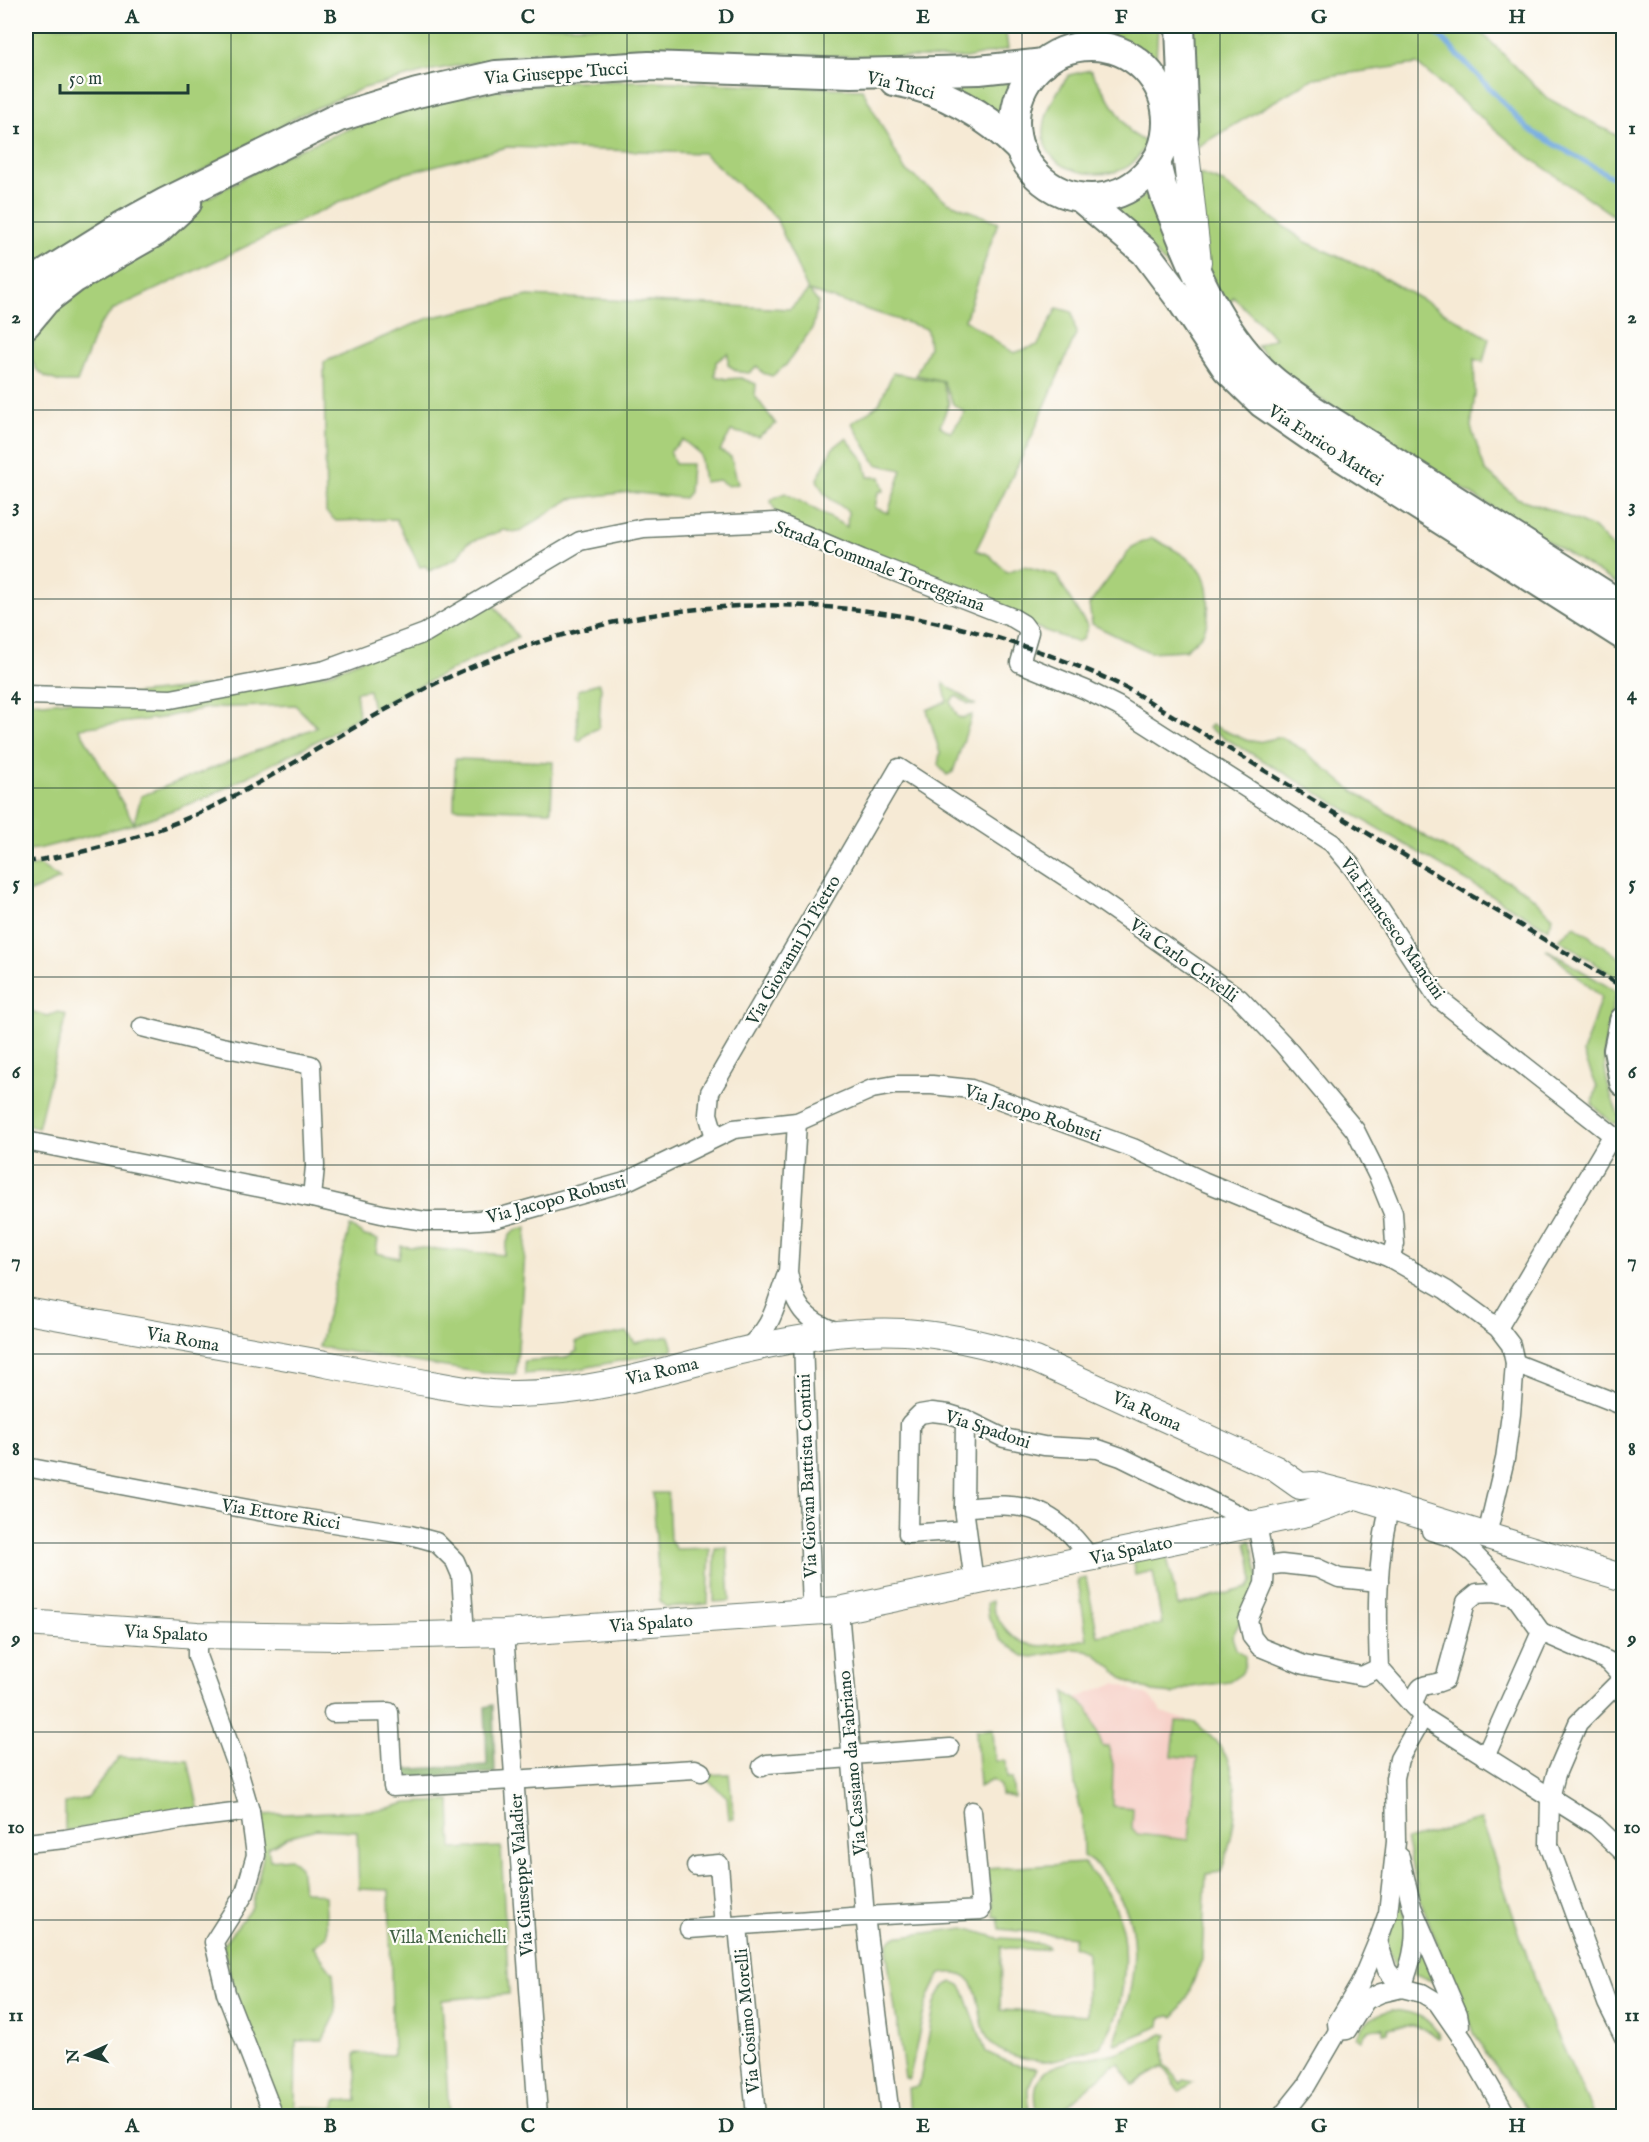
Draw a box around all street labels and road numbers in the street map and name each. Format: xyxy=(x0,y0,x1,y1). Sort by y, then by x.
street label: Via Giuseppe Tucci xyxy=(482,58,629,91)
street label: Via Tucci xyxy=(863,67,937,106)
street label: Via Enrico Mattei xyxy=(1262,400,1387,492)
street label: Strada Comunale Torreggiana xyxy=(771,517,988,618)
street label: Via Francesco Mancini xyxy=(1333,852,1450,1005)
street label: Via Giovanni Di Pietro xyxy=(741,871,847,1031)
street label: Via Carlo Crivelli xyxy=(1123,913,1242,1009)
street label: Via Jacopo Robusti xyxy=(960,1080,1104,1149)
street label: Via Jacopo Robusti xyxy=(483,1171,629,1230)
street label: Via Roma xyxy=(144,1323,221,1358)
street label: Via Roma xyxy=(623,1353,701,1392)
street label: Via Giovan Battista Contini xyxy=(793,1373,824,1580)
street label: Via Roma xyxy=(1107,1387,1185,1438)
street label: Via Spadoni xyxy=(941,1405,1033,1455)
street label: Via Ettore Ricci xyxy=(219,1495,342,1536)
street label: Via Spalato xyxy=(1087,1531,1175,1572)
street label: Via Spalato xyxy=(608,1610,694,1639)
street label: Via Spalato xyxy=(123,1621,209,1648)
street label: Via Cassiano da Fabriano xyxy=(834,1669,873,1857)
street label: Via Giuseppe Valadier xyxy=(505,1792,540,1958)
street label: Via Cosimo Morelli xyxy=(731,1947,766,2095)

